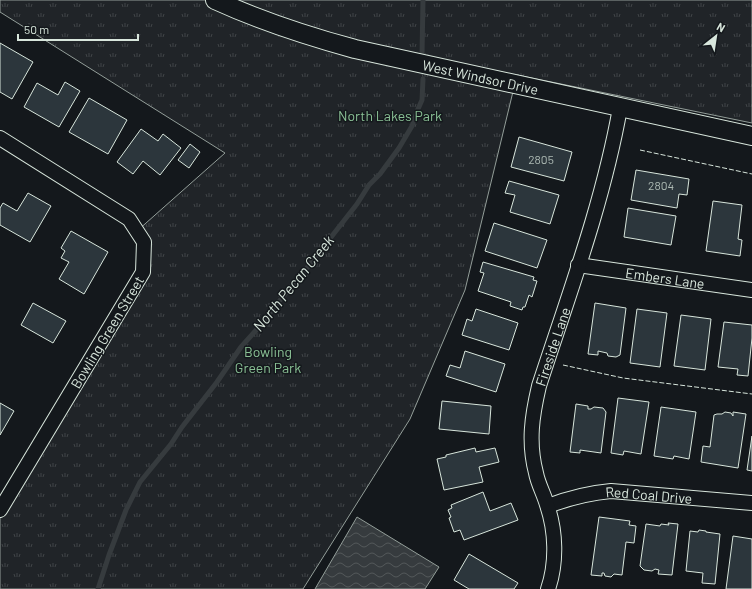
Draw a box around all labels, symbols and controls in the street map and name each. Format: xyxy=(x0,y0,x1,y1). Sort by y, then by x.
scale bar xyxy=(18,16,138,42)
north arrow xyxy=(696,16,736,56)
text: N xyxy=(715,19,728,34)
text: 50 m xyxy=(24,22,49,36)
street label: West Windsor Drive xyxy=(421,56,540,97)
park label: North Lakes Park xyxy=(338,107,442,124)
house number: 2805 xyxy=(528,152,554,166)
house number: 2804 xyxy=(648,178,674,192)
water label: North Pecan Creek xyxy=(249,231,338,335)
street label: Embers Lane xyxy=(624,263,706,292)
street label: Bowling Green Street xyxy=(67,273,147,391)
street label: Fireside Lane xyxy=(531,305,573,388)
park label: Bowling Green Park xyxy=(235,343,301,376)
street label: Red Coal Drive xyxy=(605,482,693,506)

